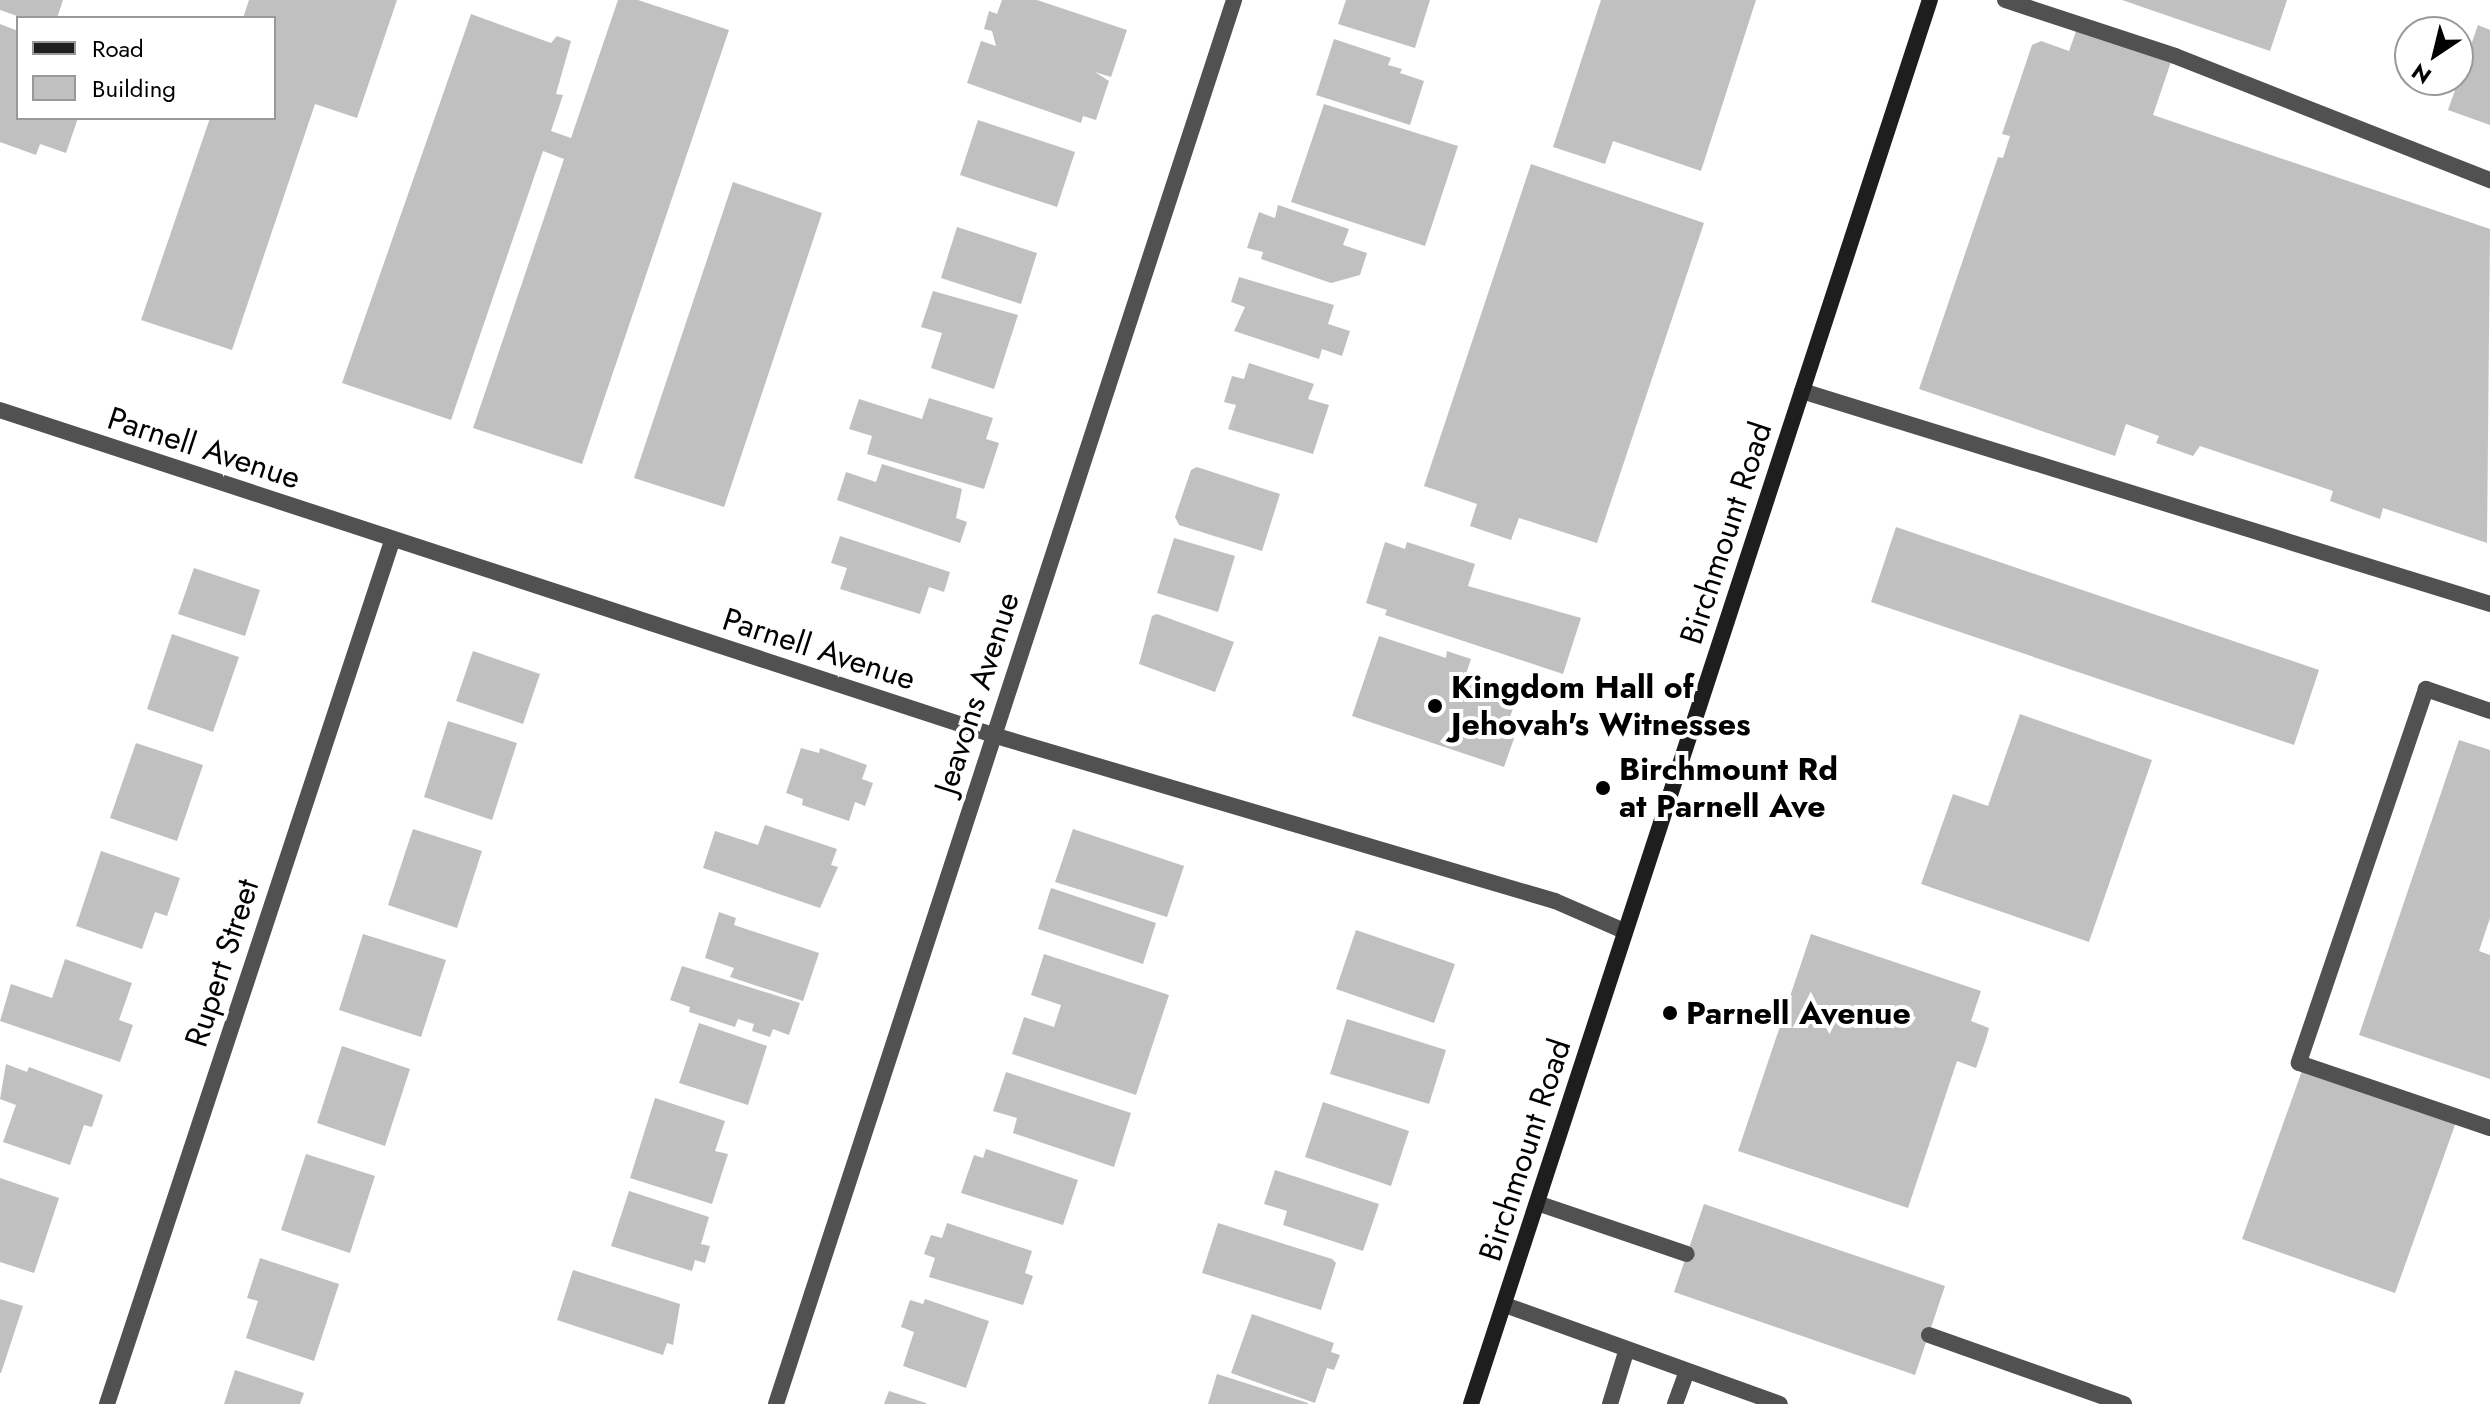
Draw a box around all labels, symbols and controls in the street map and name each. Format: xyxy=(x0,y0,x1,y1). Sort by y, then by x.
legend xyxy=(16,16,276,120)
north arrow xyxy=(2394,16,2474,96)
text: Road xyxy=(92,31,144,66)
text: N xyxy=(2405,56,2438,92)
text: Building xyxy=(92,71,176,106)
street label: Parnell Avenue xyxy=(103,399,305,497)
street label: Birchmount Road xyxy=(1672,417,1780,649)
street label: Jeavons Avenue xyxy=(926,587,1028,799)
street label: Parnell Avenue xyxy=(718,600,920,698)
place label: Kingdom Hall of Jehovah's Witnesses xyxy=(1451,669,1751,744)
marker: Kingdom Hall of Jehovah's Witnesses xyxy=(1426,697,1444,715)
place label: Birchmount Rd at Parnell Ave xyxy=(1619,751,1838,826)
marker: Birchmount Rd at Parnell Ave xyxy=(1594,779,1612,797)
street label: Rupert Street xyxy=(177,874,267,1052)
place label: Parnell Avenue xyxy=(1686,994,1911,1032)
marker: Parnell Avenue xyxy=(1661,1004,1679,1022)
street label: Birchmount Road xyxy=(1471,1034,1579,1266)

